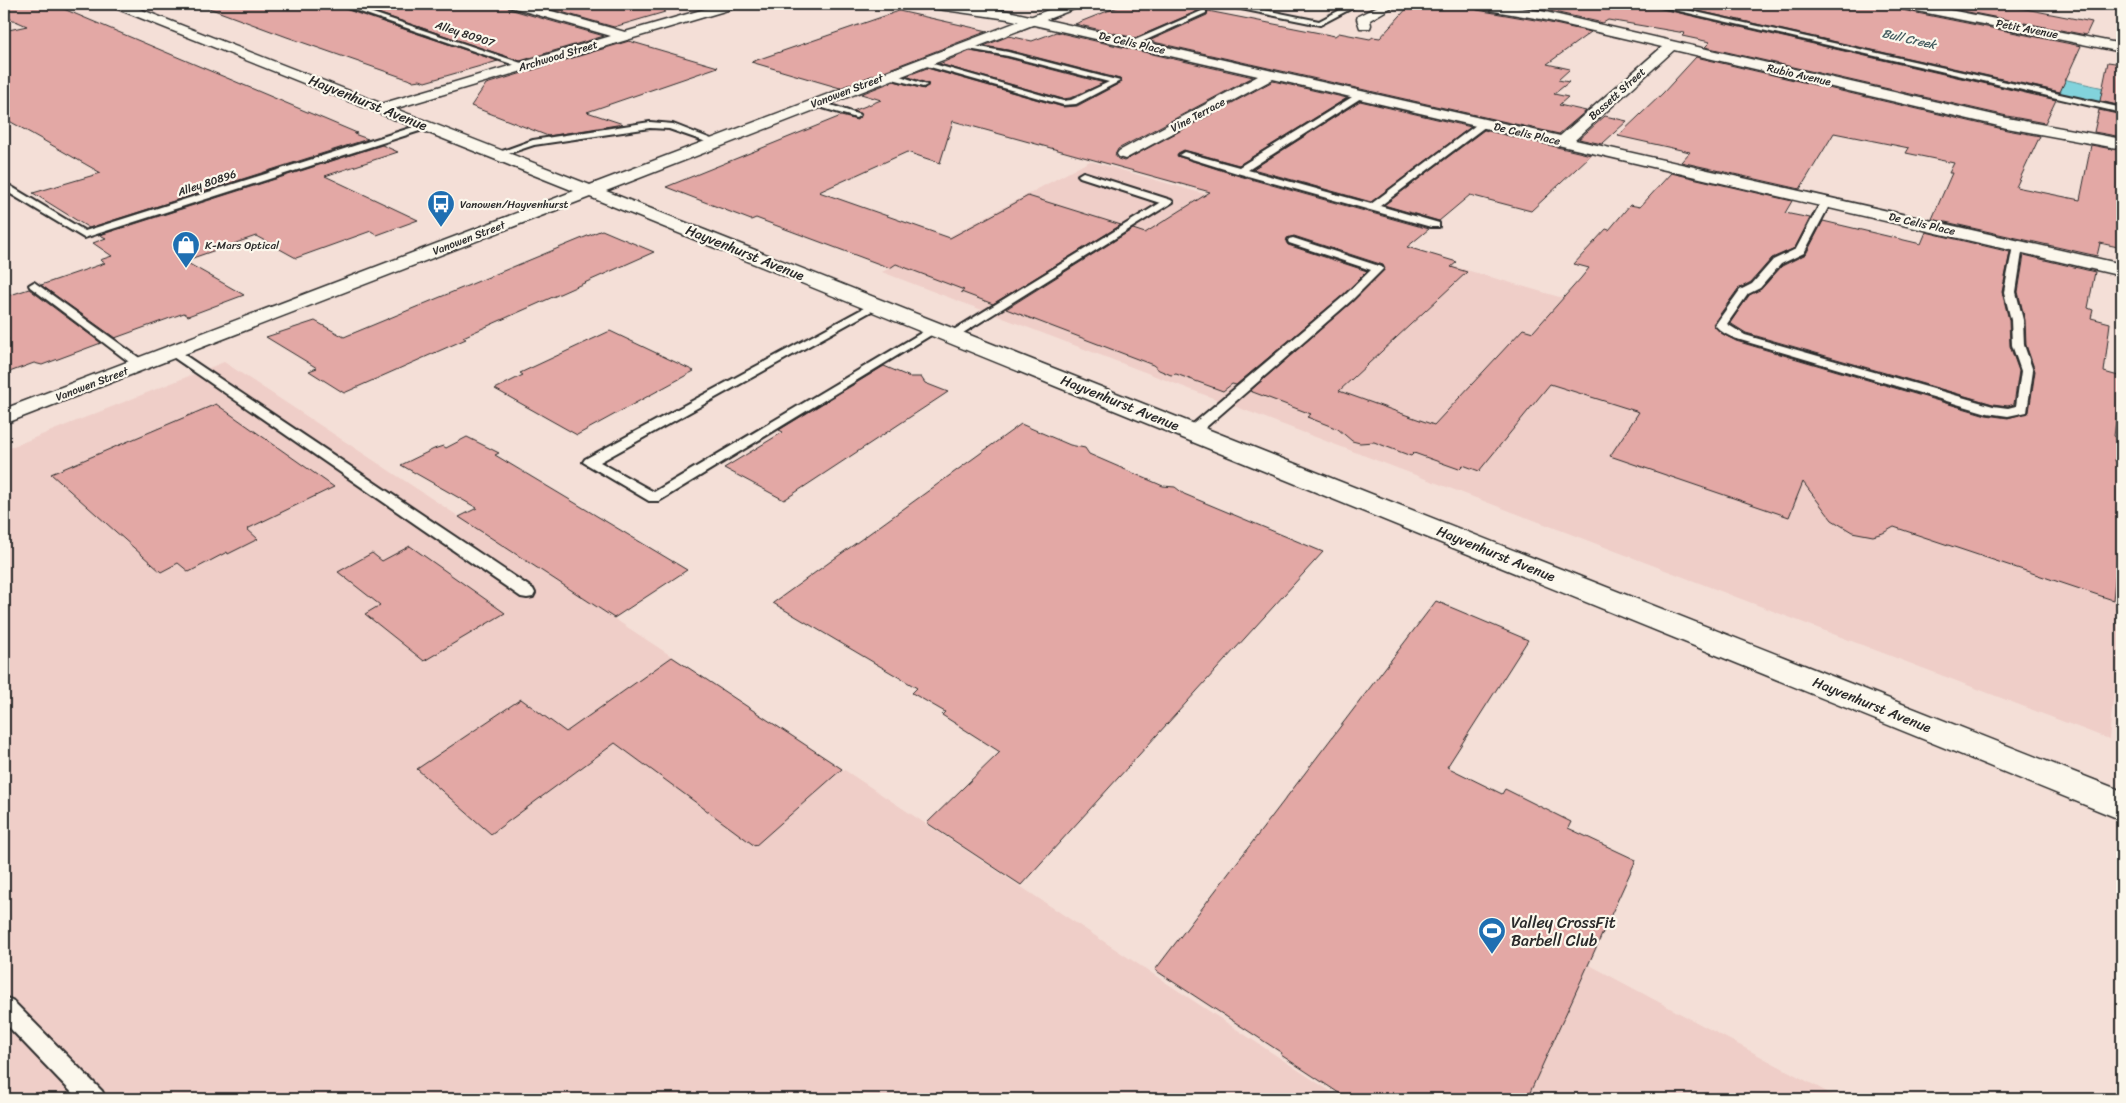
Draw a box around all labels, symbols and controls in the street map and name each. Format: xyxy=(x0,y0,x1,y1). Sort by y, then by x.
street label: Petit Avenue xyxy=(1994,14,2060,44)
street label: Alley 80907 xyxy=(432,15,498,53)
water label: Bull Creek xyxy=(1880,22,1940,56)
street label: De Celis Place xyxy=(1097,26,1168,60)
street label: Archwood Street xyxy=(515,35,600,77)
street label: Rubio Avenue xyxy=(1765,58,1834,92)
street label: Bassett Street xyxy=(1584,63,1650,125)
street label: Hayvenhurst Avenue xyxy=(305,68,431,138)
street label: Vanowen Street xyxy=(808,68,887,114)
street label: Vine Terrace xyxy=(1167,92,1229,137)
street label: De Celis Place xyxy=(1492,117,1563,151)
street label: Alley 80896 xyxy=(174,165,239,202)
bus stop icon: Vanowen/Hayvenhurst xyxy=(426,189,456,228)
place label: Vanowen/Hayvenhurst xyxy=(460,195,569,214)
street label: De Celis Place xyxy=(1887,207,1958,241)
street label: Vanowen Street xyxy=(430,215,509,261)
street label: Hayvenhurst Avenue xyxy=(682,218,808,288)
shop icon: K-Mars Optical xyxy=(171,230,201,269)
place label: K-Mars Optical xyxy=(205,236,280,255)
street label: Vanowen Street xyxy=(53,361,132,407)
street label: Hayvenhurst Avenue xyxy=(1057,368,1183,438)
street label: Hayvenhurst Avenue xyxy=(1433,519,1559,589)
street label: Hayvenhurst Avenue xyxy=(1809,670,1935,740)
place label: Valley CrossFit Barbell Club xyxy=(1511,908,1616,955)
sports icon: Valley CrossFit Barbell Club xyxy=(1477,916,1507,955)

